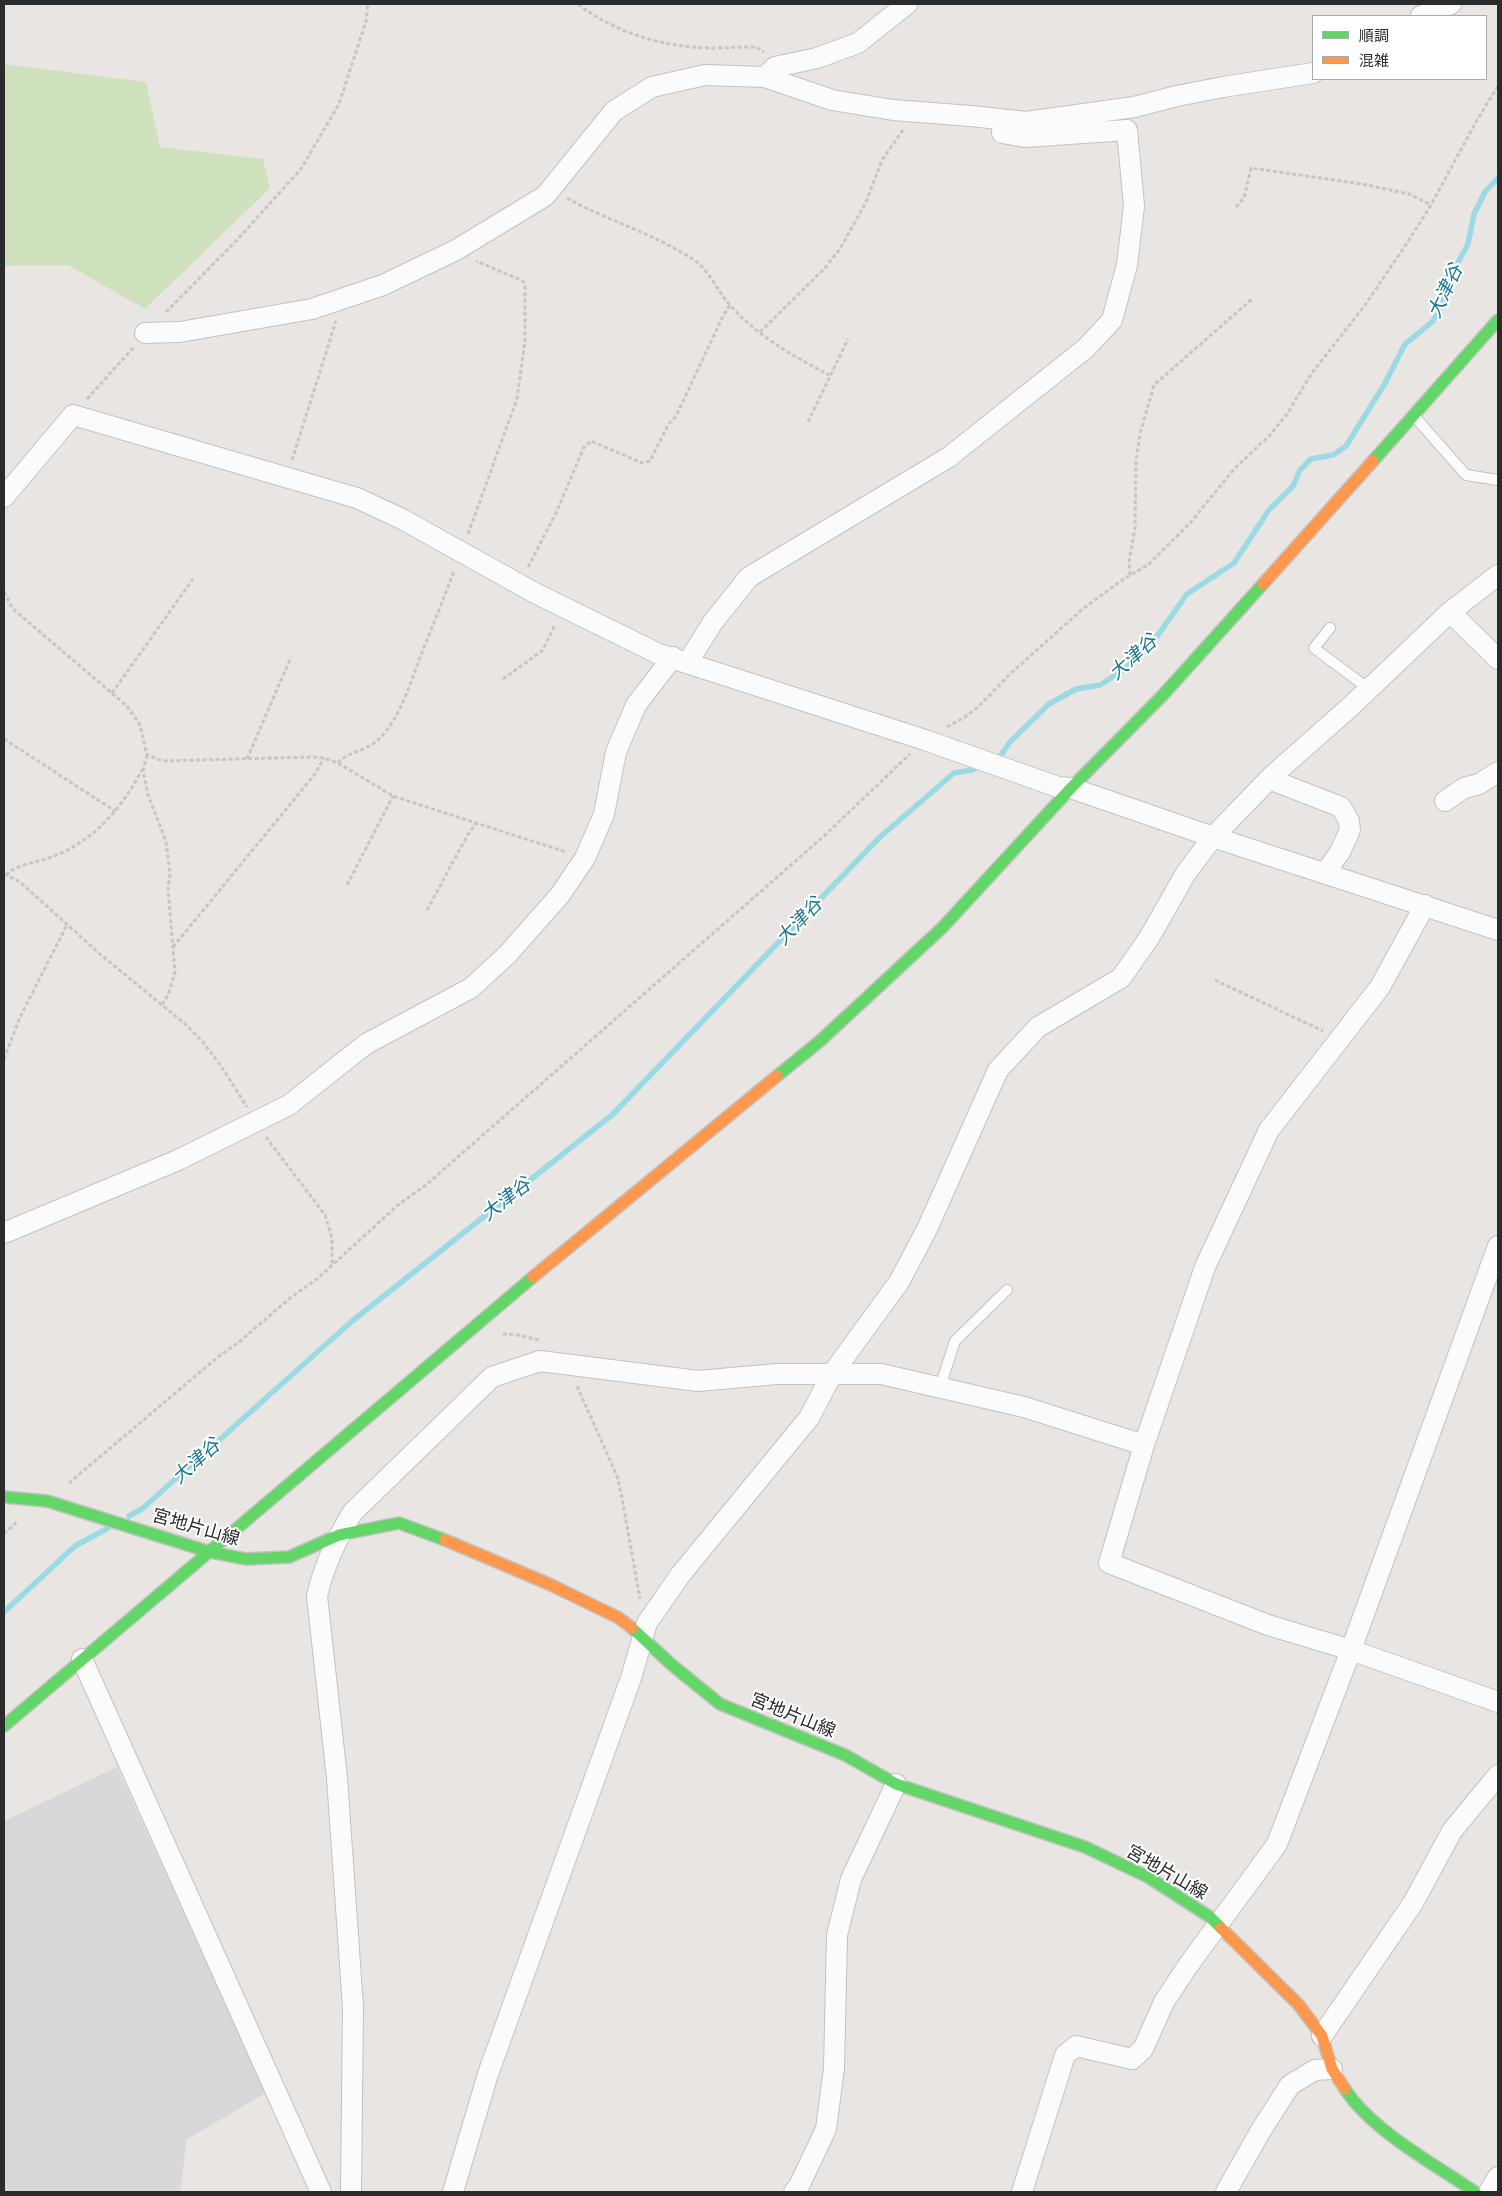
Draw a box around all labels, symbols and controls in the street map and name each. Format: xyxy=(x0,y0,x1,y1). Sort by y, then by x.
legend xyxy=(1312,15,1487,80)
text: 順調 xyxy=(1359,26,1389,44)
text: 混雑 xyxy=(1359,51,1389,69)
water label: 大津谷 xyxy=(1423,260,1467,322)
water label: 大津谷 xyxy=(1104,629,1162,685)
water label: 大津谷 xyxy=(771,893,827,949)
water label: 大津谷 xyxy=(477,1172,535,1226)
water label: 大津谷 xyxy=(167,1433,225,1489)
street label: 宮地片山線 xyxy=(150,1504,242,1550)
street label: 宮地片山線 xyxy=(747,1688,839,1742)
street label: 宮地片山線 xyxy=(1123,1840,1211,1904)

